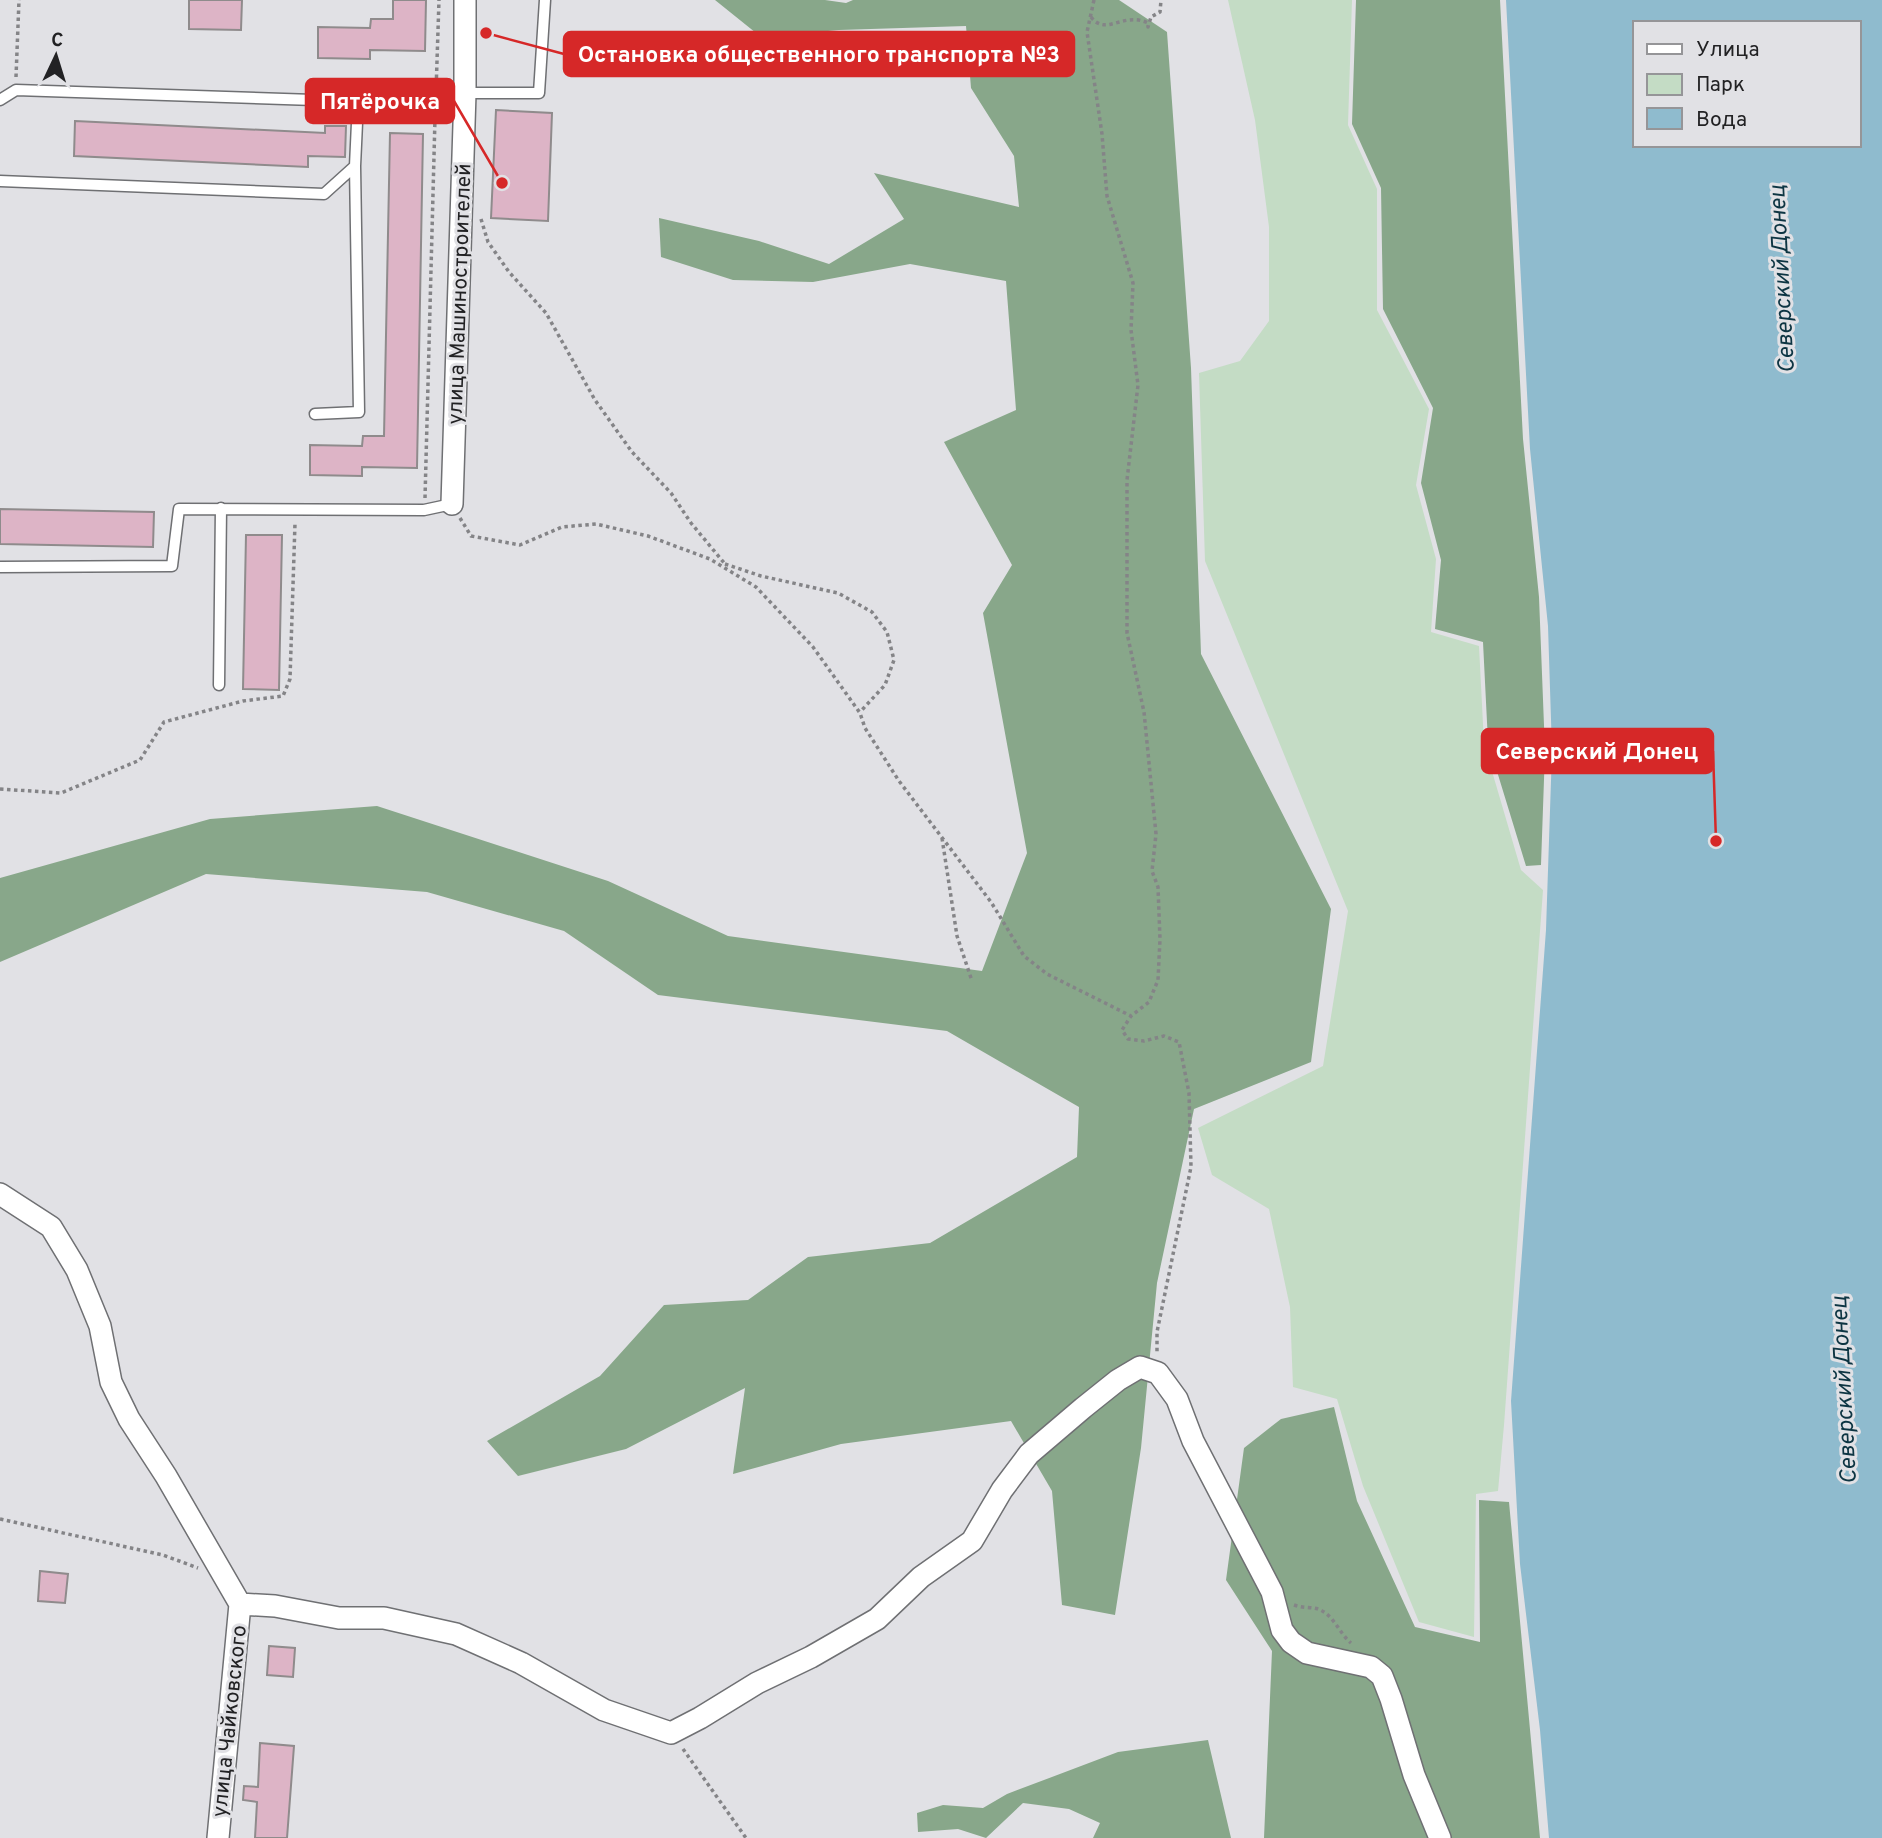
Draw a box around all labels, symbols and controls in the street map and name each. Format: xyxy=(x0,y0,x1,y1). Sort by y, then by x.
north arrow xyxy=(21,21,91,91)
legend xyxy=(1633,21,1861,147)
text: С xyxy=(50,29,64,53)
callout: Остановка общественного транспорта №3 xyxy=(564,32,1074,76)
text: Улица xyxy=(1696,37,1760,64)
text: Остановка общественного транспорта №3 xyxy=(578,42,1060,71)
text: Парк xyxy=(1696,72,1745,99)
callout: Пятёрочка xyxy=(306,79,454,123)
text: Пятёрочка xyxy=(320,89,440,118)
text: Вода xyxy=(1696,107,1747,134)
street label: улица Машиностроителей xyxy=(442,163,479,425)
water label: Северский Донец xyxy=(1764,184,1803,374)
callout: Северский Донец xyxy=(1482,729,1713,773)
text: Северский Донец xyxy=(1496,739,1698,768)
water label: Северский Донец xyxy=(1826,1295,1865,1485)
street label: улица Чайковского xyxy=(207,1624,254,1819)

